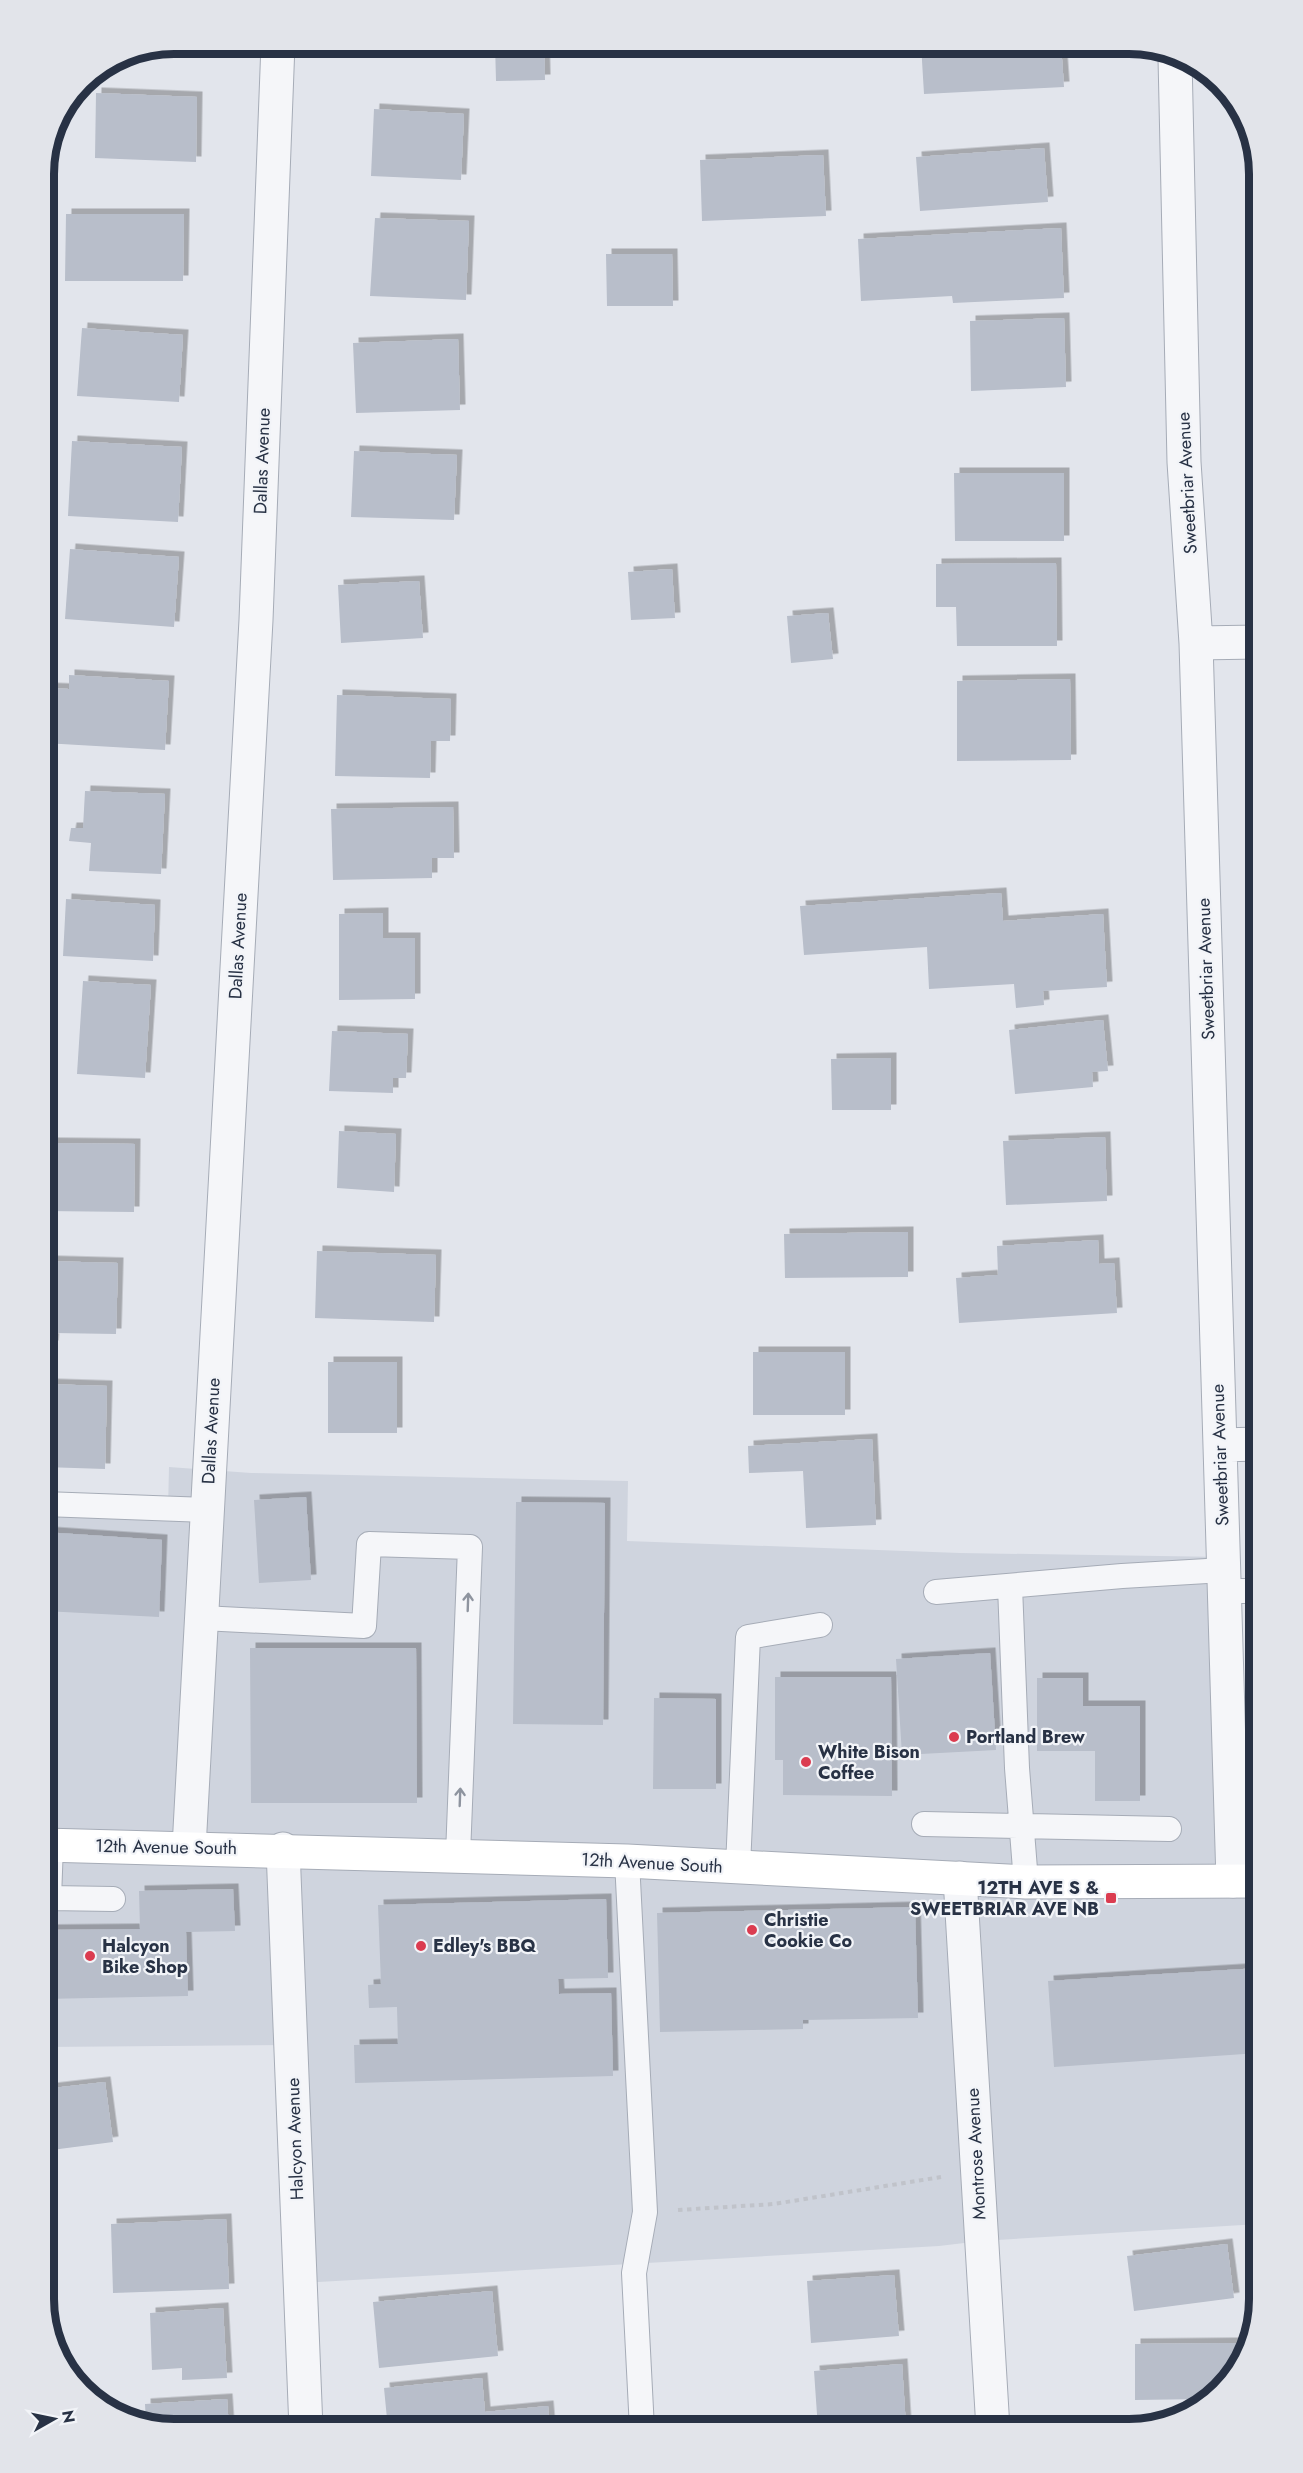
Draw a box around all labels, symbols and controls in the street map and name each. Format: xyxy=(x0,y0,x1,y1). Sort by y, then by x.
street label: Dallas Avenue xyxy=(247,407,277,515)
street label: Sweetbriar Avenue xyxy=(1170,411,1204,555)
street label: Dallas Avenue xyxy=(222,892,254,1000)
street label: Sweetbriar Avenue xyxy=(1191,898,1221,1040)
street label: Dallas Avenue xyxy=(195,1377,227,1485)
street label: Sweetbriar Avenue xyxy=(1205,1384,1235,1526)
one-way arrow xyxy=(462,1592,473,1612)
place label: Portland Brew xyxy=(966,1724,1085,1750)
marker: Portland Brew xyxy=(947,1730,961,1744)
place label: White Bison Coffee xyxy=(818,1739,920,1786)
marker: White Bison Coffee xyxy=(799,1755,813,1769)
one-way arrow xyxy=(455,1787,466,1807)
street label: 12th Avenue South xyxy=(95,1833,237,1861)
street label: 12th Avenue South xyxy=(580,1846,724,1880)
place label: 12TH AVE S & SWEETBRIAR AVE NB xyxy=(910,1875,1099,1922)
marker: 12TH AVE S & SWEETBRIAR AVE NB xyxy=(1104,1891,1118,1905)
place label: Christie Cookie Co xyxy=(764,1907,853,1954)
marker: Christie Cookie Co xyxy=(745,1923,759,1937)
place label: Halcyon Bike Shop xyxy=(102,1933,188,1980)
place label: Edley's BBQ xyxy=(433,1933,536,1959)
marker: Edley's BBQ xyxy=(414,1939,428,1953)
marker: Halcyon Bike Shop xyxy=(83,1949,97,1963)
street label: Halcyon Avenue xyxy=(280,2077,310,2201)
street label: Montrose Avenue xyxy=(960,2087,992,2221)
north arrow xyxy=(24,2389,84,2449)
text: N xyxy=(56,2409,81,2425)

